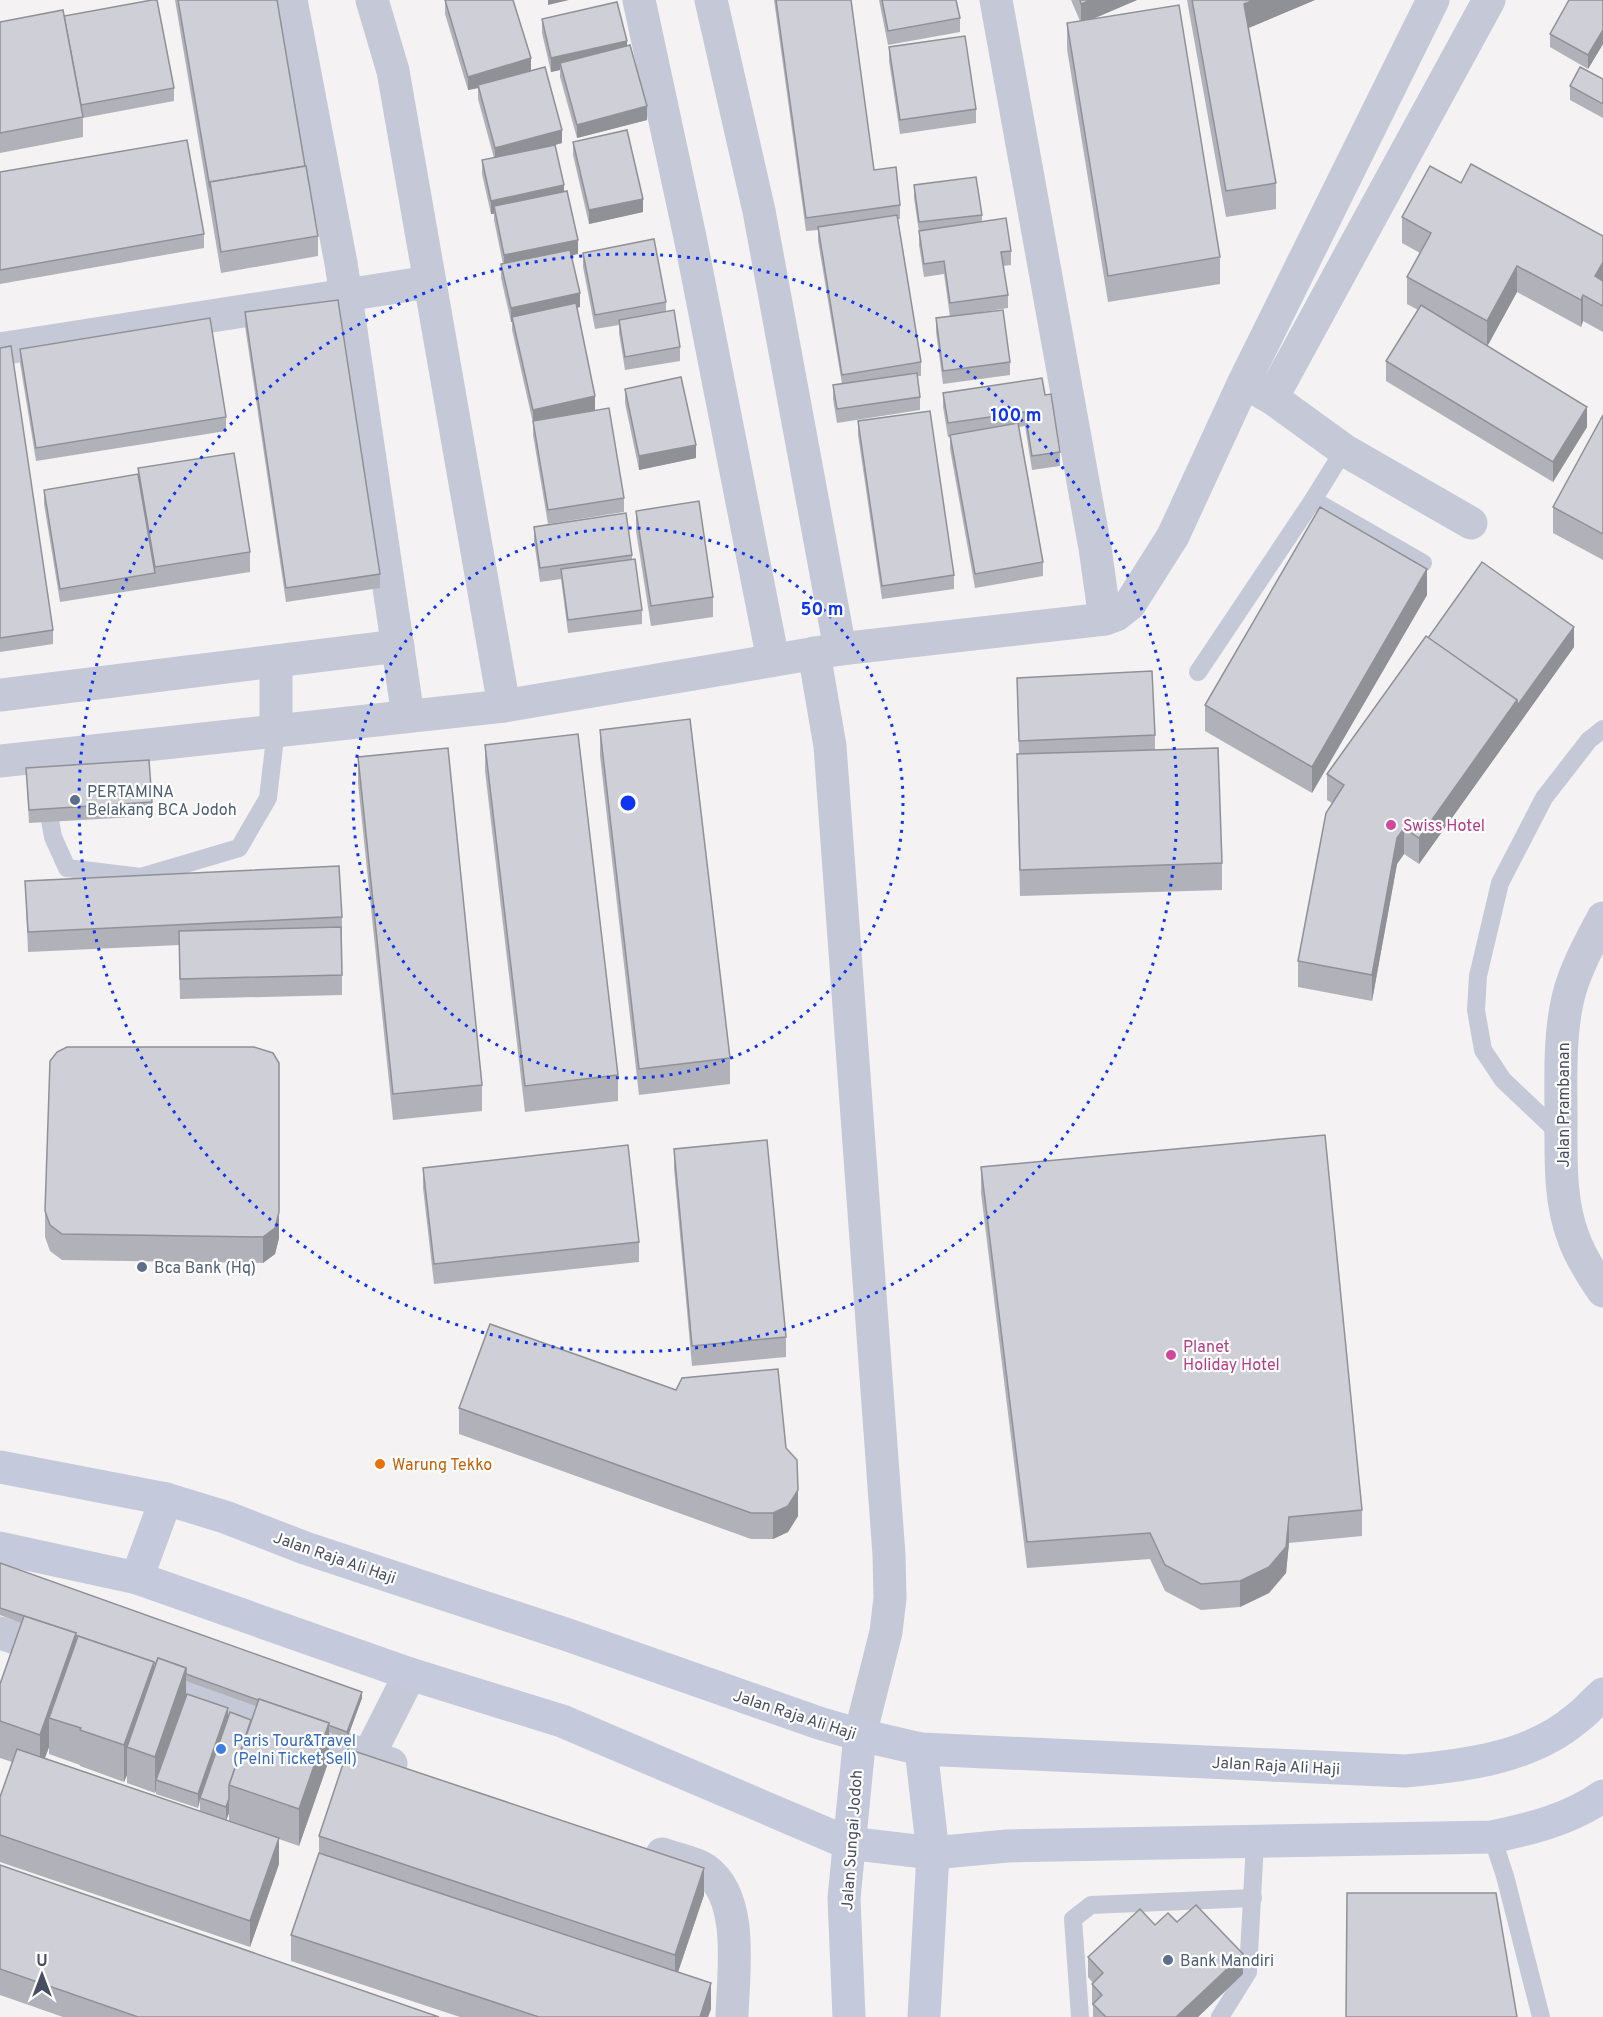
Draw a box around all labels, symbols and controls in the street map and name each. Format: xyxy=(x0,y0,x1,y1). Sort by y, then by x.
text: 100 m xyxy=(990,405,1042,428)
text: 50 m xyxy=(800,599,844,622)
place label: PERTAMINA Belakang BCA Jodoh xyxy=(87,783,237,821)
marker: PERTAMINA Belakang BCA Jodoh xyxy=(68,793,82,807)
centre of rings xyxy=(618,793,638,813)
place label: Swiss Hotel xyxy=(1403,817,1485,837)
marker: Swiss Hotel xyxy=(1384,818,1398,832)
street label: Jalan Prambanan xyxy=(1555,1042,1575,1168)
place label: Bca Bank (Hq) xyxy=(154,1259,256,1279)
marker: Bca Bank (Hq) xyxy=(135,1260,149,1274)
place label: Planet Holiday Hotel xyxy=(1183,1338,1280,1376)
marker: Planet Holiday Hotel xyxy=(1164,1348,1178,1362)
place label: Warung Tekko xyxy=(392,1456,492,1476)
marker: Warung Tekko xyxy=(373,1457,387,1471)
street label: Jalan Raja Ali Haji xyxy=(270,1529,398,1589)
street label: Jalan Raja Ali Haji xyxy=(730,1687,859,1745)
place label: Paris Tour&Travel (Pelni Ticket Sell) xyxy=(233,1732,357,1770)
marker: Paris Tour&Travel (Pelni Ticket Sell) xyxy=(214,1742,228,1756)
street label: Jalan Raja Ali Haji xyxy=(1211,1754,1341,1780)
street label: Jalan Sungai Jodoh xyxy=(838,1769,868,1911)
north arrow xyxy=(12,1945,72,2005)
text: U xyxy=(36,1952,48,1972)
place label: Bank Mandiri xyxy=(1180,1952,1274,1972)
marker: Bank Mandiri xyxy=(1161,1953,1175,1967)

